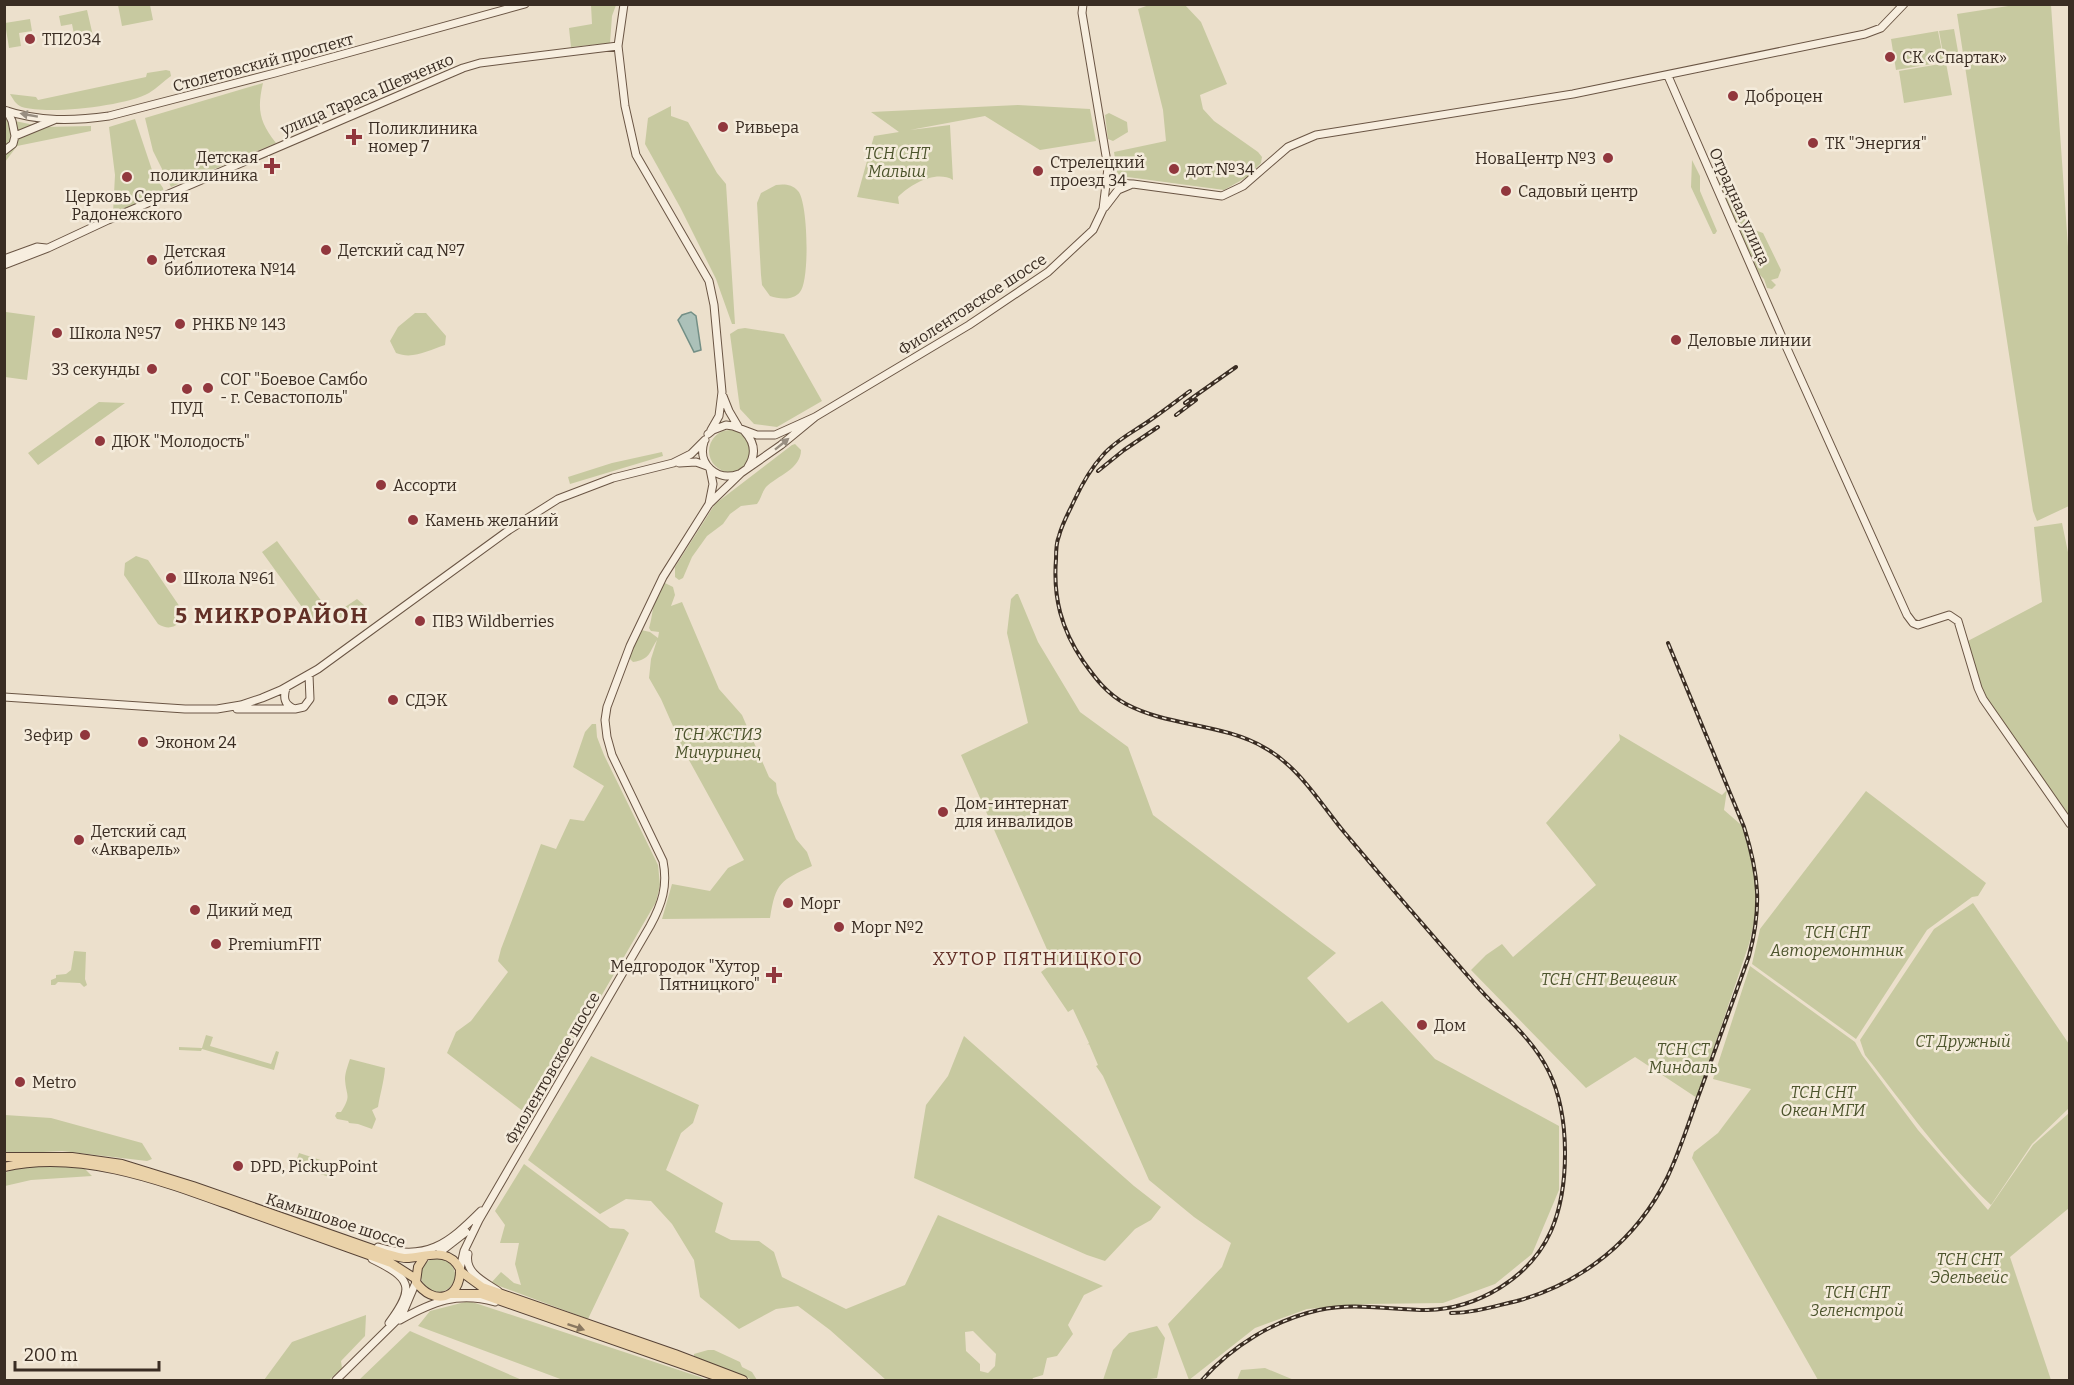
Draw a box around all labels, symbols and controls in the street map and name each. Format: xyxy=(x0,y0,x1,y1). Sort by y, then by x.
street label: Столетовский проспект xyxy=(171,29,356,96)
place label: ТП2034 xyxy=(42,30,102,49)
marker: ТП2034 xyxy=(23,32,37,46)
place label: СК «Спартак» xyxy=(1902,48,2007,67)
street label: улица Тараса Шевченко xyxy=(277,49,456,140)
marker: СК «Спартак» xyxy=(1883,50,1897,64)
place label: Доброцен xyxy=(1745,87,1823,106)
marker: Доброцен xyxy=(1726,89,1740,103)
one-way arrow xyxy=(20,110,39,119)
place label: Ривьера xyxy=(735,118,799,137)
place label: Поликлиника номер 7 xyxy=(368,119,478,156)
marker: Ривьера xyxy=(716,120,730,134)
marker: Поликлиника номер 7 xyxy=(345,128,363,146)
place label: ТК "Энергия" xyxy=(1825,134,1927,153)
marker: ТК "Энергия" xyxy=(1806,136,1820,150)
park label: ТСН СНТ Малыш xyxy=(864,144,930,181)
street label: Отрадная улица xyxy=(1705,145,1774,268)
place label: Детская поликлиника xyxy=(150,148,258,185)
place label: НоваЦентр №3 xyxy=(1475,149,1596,168)
marker: НоваЦентр №3 xyxy=(1601,151,1615,165)
place label: Стрелецкий проезд 34 xyxy=(1050,153,1145,190)
marker: Детская поликлиника xyxy=(263,157,281,175)
place label: дот №34 xyxy=(1186,160,1255,179)
marker: дот №34 xyxy=(1167,162,1181,176)
marker: Стрелецкий проезд 34 xyxy=(1031,164,1045,178)
marker: Церковь Сергия Радонежского xyxy=(120,170,134,184)
place label: Садовый центр xyxy=(1518,182,1638,201)
marker: Садовый центр xyxy=(1499,184,1513,198)
place label: Церковь Сергия Радонежского xyxy=(65,187,189,224)
place label: Детский сад №7 xyxy=(338,241,465,260)
place label: Детская библиотека №14 xyxy=(164,242,296,279)
marker: Детский сад №7 xyxy=(319,243,333,257)
street label: Фиолентовское шоссе xyxy=(895,249,1050,359)
marker: Детская библиотека №14 xyxy=(145,253,159,267)
place label: РНКБ № 143 xyxy=(192,315,286,334)
marker: РНКБ № 143 xyxy=(173,317,187,331)
place label: Школа №57 xyxy=(69,324,161,343)
marker: Школа №57 xyxy=(50,326,64,340)
place label: Деловые линии xyxy=(1688,331,1811,350)
marker: Деловые линии xyxy=(1669,333,1683,347)
place label: 33 секунды xyxy=(52,360,140,379)
marker: 33 секунды xyxy=(145,362,159,376)
place label: СОГ "Боевое Самбо - г. Севастополь" xyxy=(220,370,368,407)
marker: СОГ "Боевое Самбо - г. Севастополь" xyxy=(201,381,215,395)
marker: ПУД xyxy=(180,382,194,396)
place label: ПУД xyxy=(171,399,203,418)
place label: ДЮК "Молодость" xyxy=(112,432,250,451)
marker: ДЮК "Молодость" xyxy=(93,434,107,448)
one-way arrow xyxy=(774,438,790,451)
place label: Ассорти xyxy=(393,476,457,495)
marker: Ассорти xyxy=(374,478,388,492)
place label: Камень желаний xyxy=(425,511,559,530)
marker: Камень желаний xyxy=(406,513,420,527)
place label: Школа №61 xyxy=(183,569,275,588)
marker: Школа №61 xyxy=(164,571,178,585)
district label: 5 МИКРОРАЙОН xyxy=(175,602,369,629)
place label: ПВЗ Wildberries xyxy=(432,612,554,631)
marker: ПВЗ Wildberries xyxy=(413,614,427,628)
place label: СДЭК xyxy=(405,691,448,710)
marker: СДЭК xyxy=(386,693,400,707)
park label: ТСН ЖСТИЗ Мичуринец xyxy=(674,725,762,762)
place label: Зефир xyxy=(24,726,73,745)
marker: Зефир xyxy=(78,728,92,742)
place label: Эконом 24 xyxy=(155,733,237,752)
marker: Эконом 24 xyxy=(136,735,150,749)
place label: Дом-интернат для инвалидов xyxy=(955,794,1073,831)
marker: Дом-интернат для инвалидов xyxy=(936,805,950,819)
place label: Детский сад «Акварель» xyxy=(91,822,187,859)
marker: Детский сад «Акварель» xyxy=(72,833,86,847)
place label: Морг xyxy=(800,894,841,913)
marker: Морг xyxy=(781,896,795,910)
place label: Дикий мед xyxy=(207,901,293,920)
marker: Дикий мед xyxy=(188,903,202,917)
place label: Морг №2 xyxy=(851,918,923,937)
marker: Морг №2 xyxy=(832,920,846,934)
park label: ТСН СНТ Авторемонтник xyxy=(1769,923,1905,960)
place label: PremiumFIT xyxy=(228,935,321,954)
marker: PremiumFIT xyxy=(209,937,223,951)
district label: ХУТОР ПЯТНИЦКОГО xyxy=(933,948,1143,970)
place label: Медгородок "Хутор Пятницкого" xyxy=(610,957,760,994)
marker: Медгородок "Хутор Пятницкого" xyxy=(765,966,783,984)
park label: ТСН СНТ Вещевик xyxy=(1541,970,1678,989)
street label: Фиолентовское шоссе xyxy=(501,989,604,1148)
place label: Дом xyxy=(1434,1016,1466,1035)
marker: Дом xyxy=(1415,1018,1429,1032)
park label: СТ Дружный xyxy=(1915,1032,2011,1051)
park label: ТСН СТ Миндаль xyxy=(1649,1040,1718,1077)
place label: Metro xyxy=(32,1073,76,1092)
marker: Metro xyxy=(13,1075,27,1089)
park label: ТСН СНТ Океан МГИ xyxy=(1781,1083,1866,1120)
place label: DPD, PickupPoint xyxy=(250,1157,378,1176)
marker: DPD, PickupPoint xyxy=(231,1159,245,1173)
street label: Камышовое шоссе xyxy=(264,1189,408,1252)
park label: ТСН СНТ Эдельвейс xyxy=(1930,1250,2008,1287)
park label: ТСН СНТ Зеленстрой xyxy=(1810,1283,1904,1320)
one-way arrow xyxy=(567,1323,585,1333)
scale bar xyxy=(15,1334,159,1372)
text: 200 m xyxy=(24,1344,78,1366)

